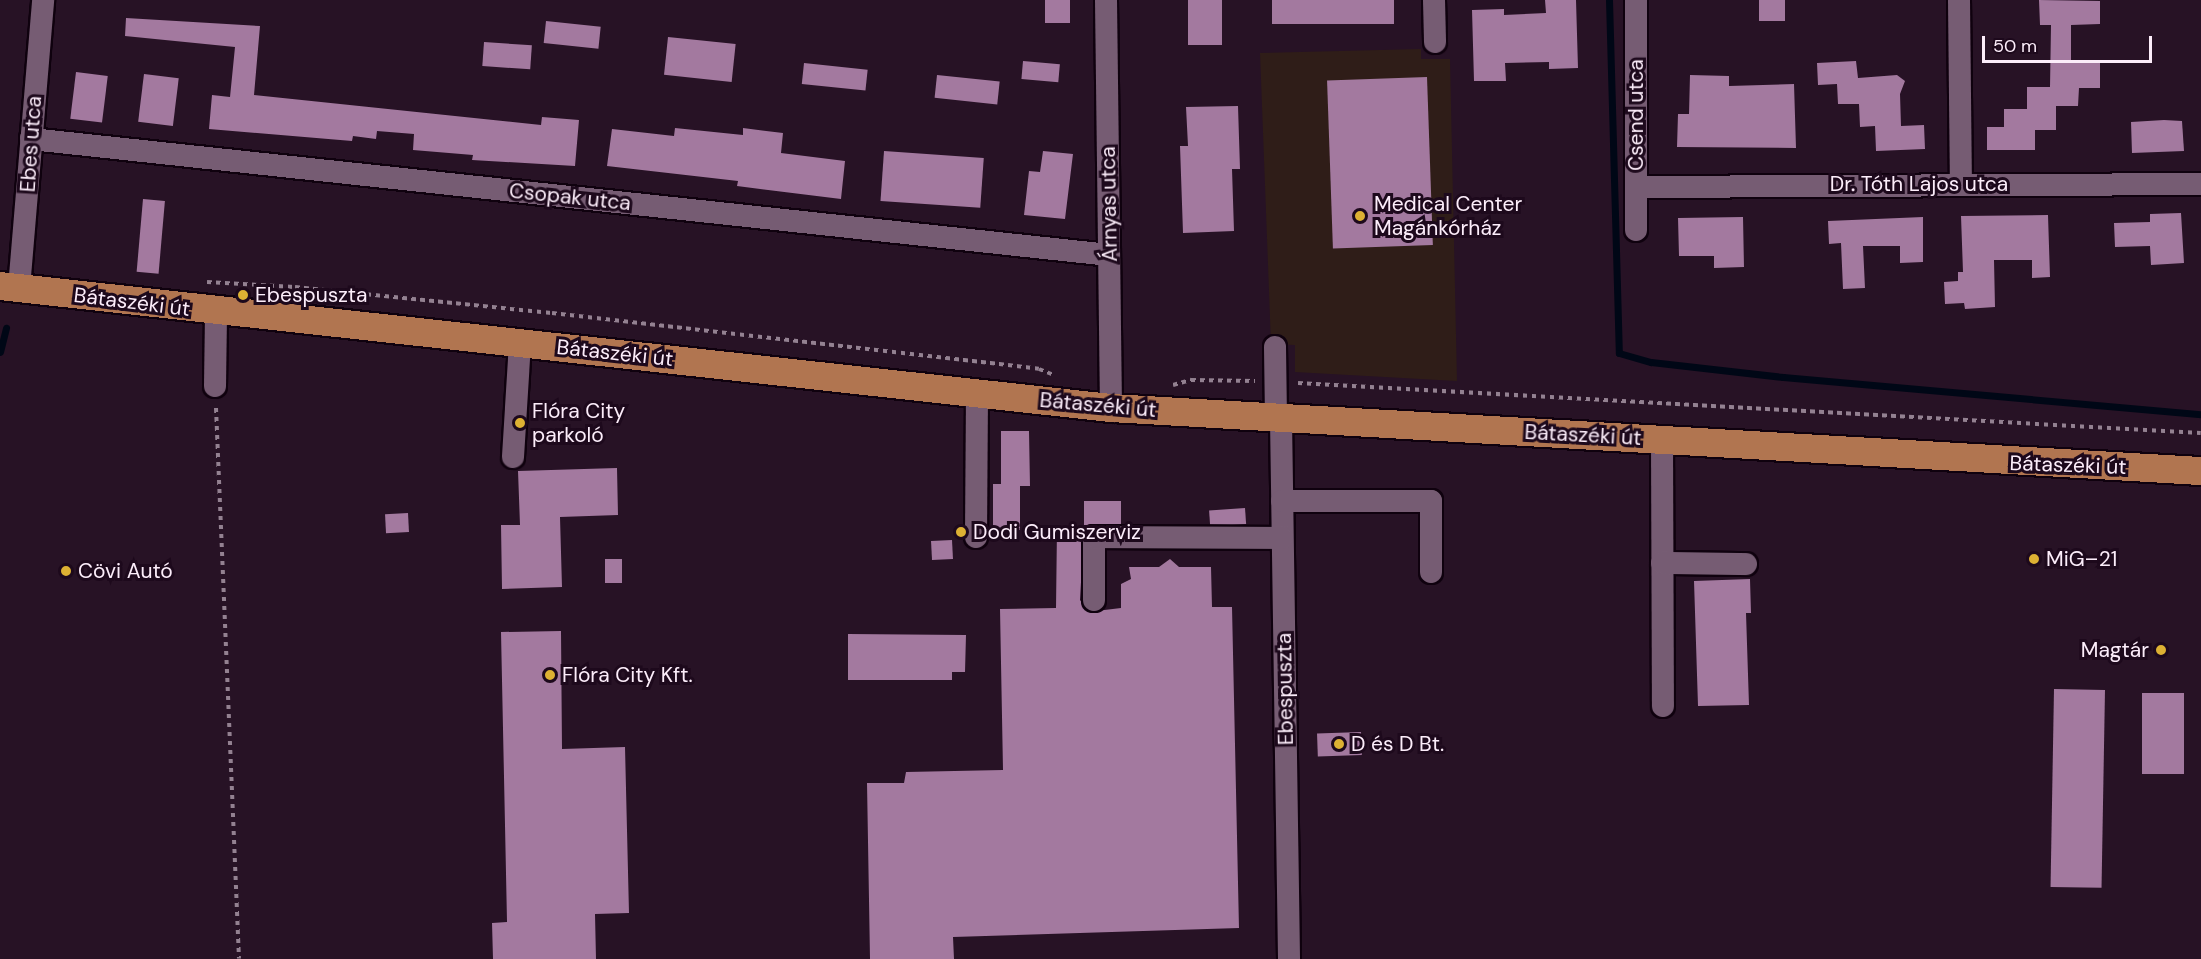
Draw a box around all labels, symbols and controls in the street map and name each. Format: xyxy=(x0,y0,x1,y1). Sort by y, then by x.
scale bar xyxy=(1985,24,2154,62)
text: 50 m xyxy=(1993,34,2037,58)
street label: Csend utca xyxy=(1623,59,1649,171)
street label: Ebes utca xyxy=(15,95,47,193)
street label: Árnyas utca xyxy=(1095,146,1123,262)
street label: Dr. Tóth Lajos utca xyxy=(1830,171,2008,197)
street label: Csopak utca xyxy=(508,178,632,216)
place label: Medical Center Magánkórház xyxy=(1374,191,1522,241)
marker: Medical Center Magánkórház xyxy=(1351,207,1369,225)
street label: Bátaszéki út xyxy=(72,282,192,322)
place label: Ebespuszta xyxy=(255,282,367,308)
marker: Ebespuszta xyxy=(236,288,250,302)
street label: Bátaszéki út xyxy=(555,334,675,372)
street label: Bátaszéki út xyxy=(1039,387,1157,423)
place label: Flóra City parkoló xyxy=(532,398,625,448)
marker: Flóra City parkoló xyxy=(513,416,527,430)
street label: Bátaszéki út xyxy=(1524,419,1642,451)
street label: Bátaszéki út xyxy=(2009,450,2127,480)
place label: Dodi Gumiszerviz xyxy=(973,519,1141,545)
marker: Dodi Gumiszerviz xyxy=(954,525,968,539)
place label: MiG–21 xyxy=(2046,546,2117,572)
marker: MiG–21 xyxy=(2027,552,2041,566)
place label: Cövi Autó xyxy=(78,558,173,584)
marker: Cövi Autó xyxy=(59,564,73,578)
street label: Ebespuszta xyxy=(1271,633,1299,745)
place label: Magtár xyxy=(2081,637,2149,663)
marker: Magtár xyxy=(2154,643,2168,657)
place label: Flóra City Kft. xyxy=(562,662,693,688)
marker: Flóra City Kft. xyxy=(543,668,557,682)
place label: D és D Bt. xyxy=(1351,731,1444,757)
marker: D és D Bt. xyxy=(1332,737,1346,751)

